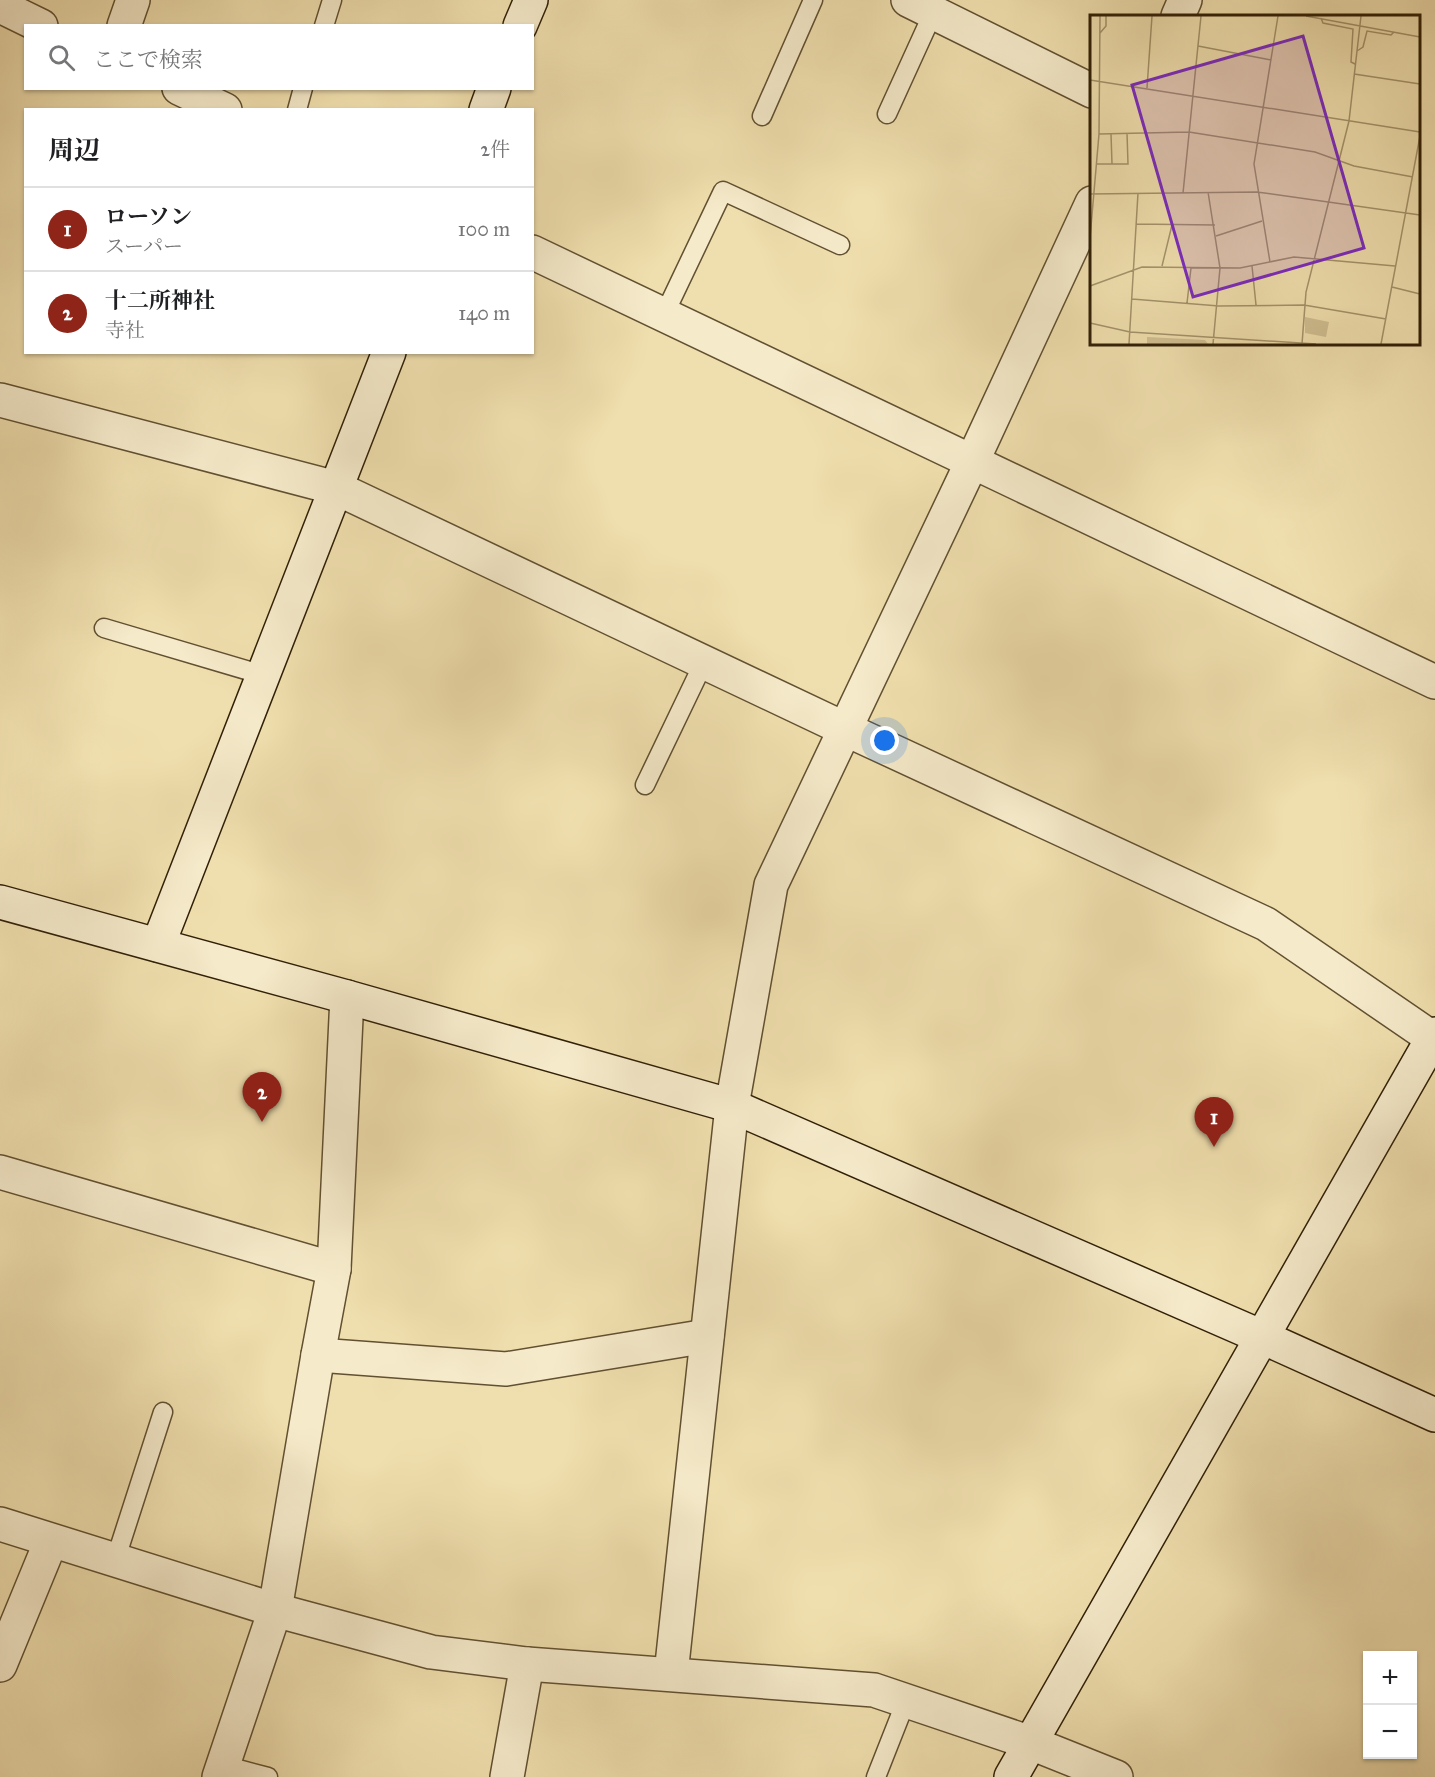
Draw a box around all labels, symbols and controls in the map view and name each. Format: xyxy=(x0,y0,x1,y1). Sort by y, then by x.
inset map xyxy=(1090,15,1420,345)
search box xyxy=(24,24,534,90)
icon: search xyxy=(45,41,78,74)
text: ここで検索 xyxy=(93,46,203,73)
text: 周辺 xyxy=(48,134,100,166)
text: 2件 xyxy=(480,137,510,161)
text: ローソン xyxy=(105,203,192,230)
text: 1 xyxy=(64,217,71,241)
text: 100 m xyxy=(458,217,510,241)
text: スーパー xyxy=(105,234,183,258)
text: 十二所神社 xyxy=(105,287,215,314)
text: 2 xyxy=(63,301,72,325)
text: 140 m xyxy=(458,301,510,325)
text: 寺社 xyxy=(105,318,145,342)
your location xyxy=(870,726,899,755)
pin: 2 xyxy=(242,1072,282,1122)
pin: 1 xyxy=(1194,1098,1234,1147)
map controls xyxy=(1363,1651,1417,1759)
button: + xyxy=(1363,1651,1417,1705)
button: − xyxy=(1363,1705,1417,1759)

